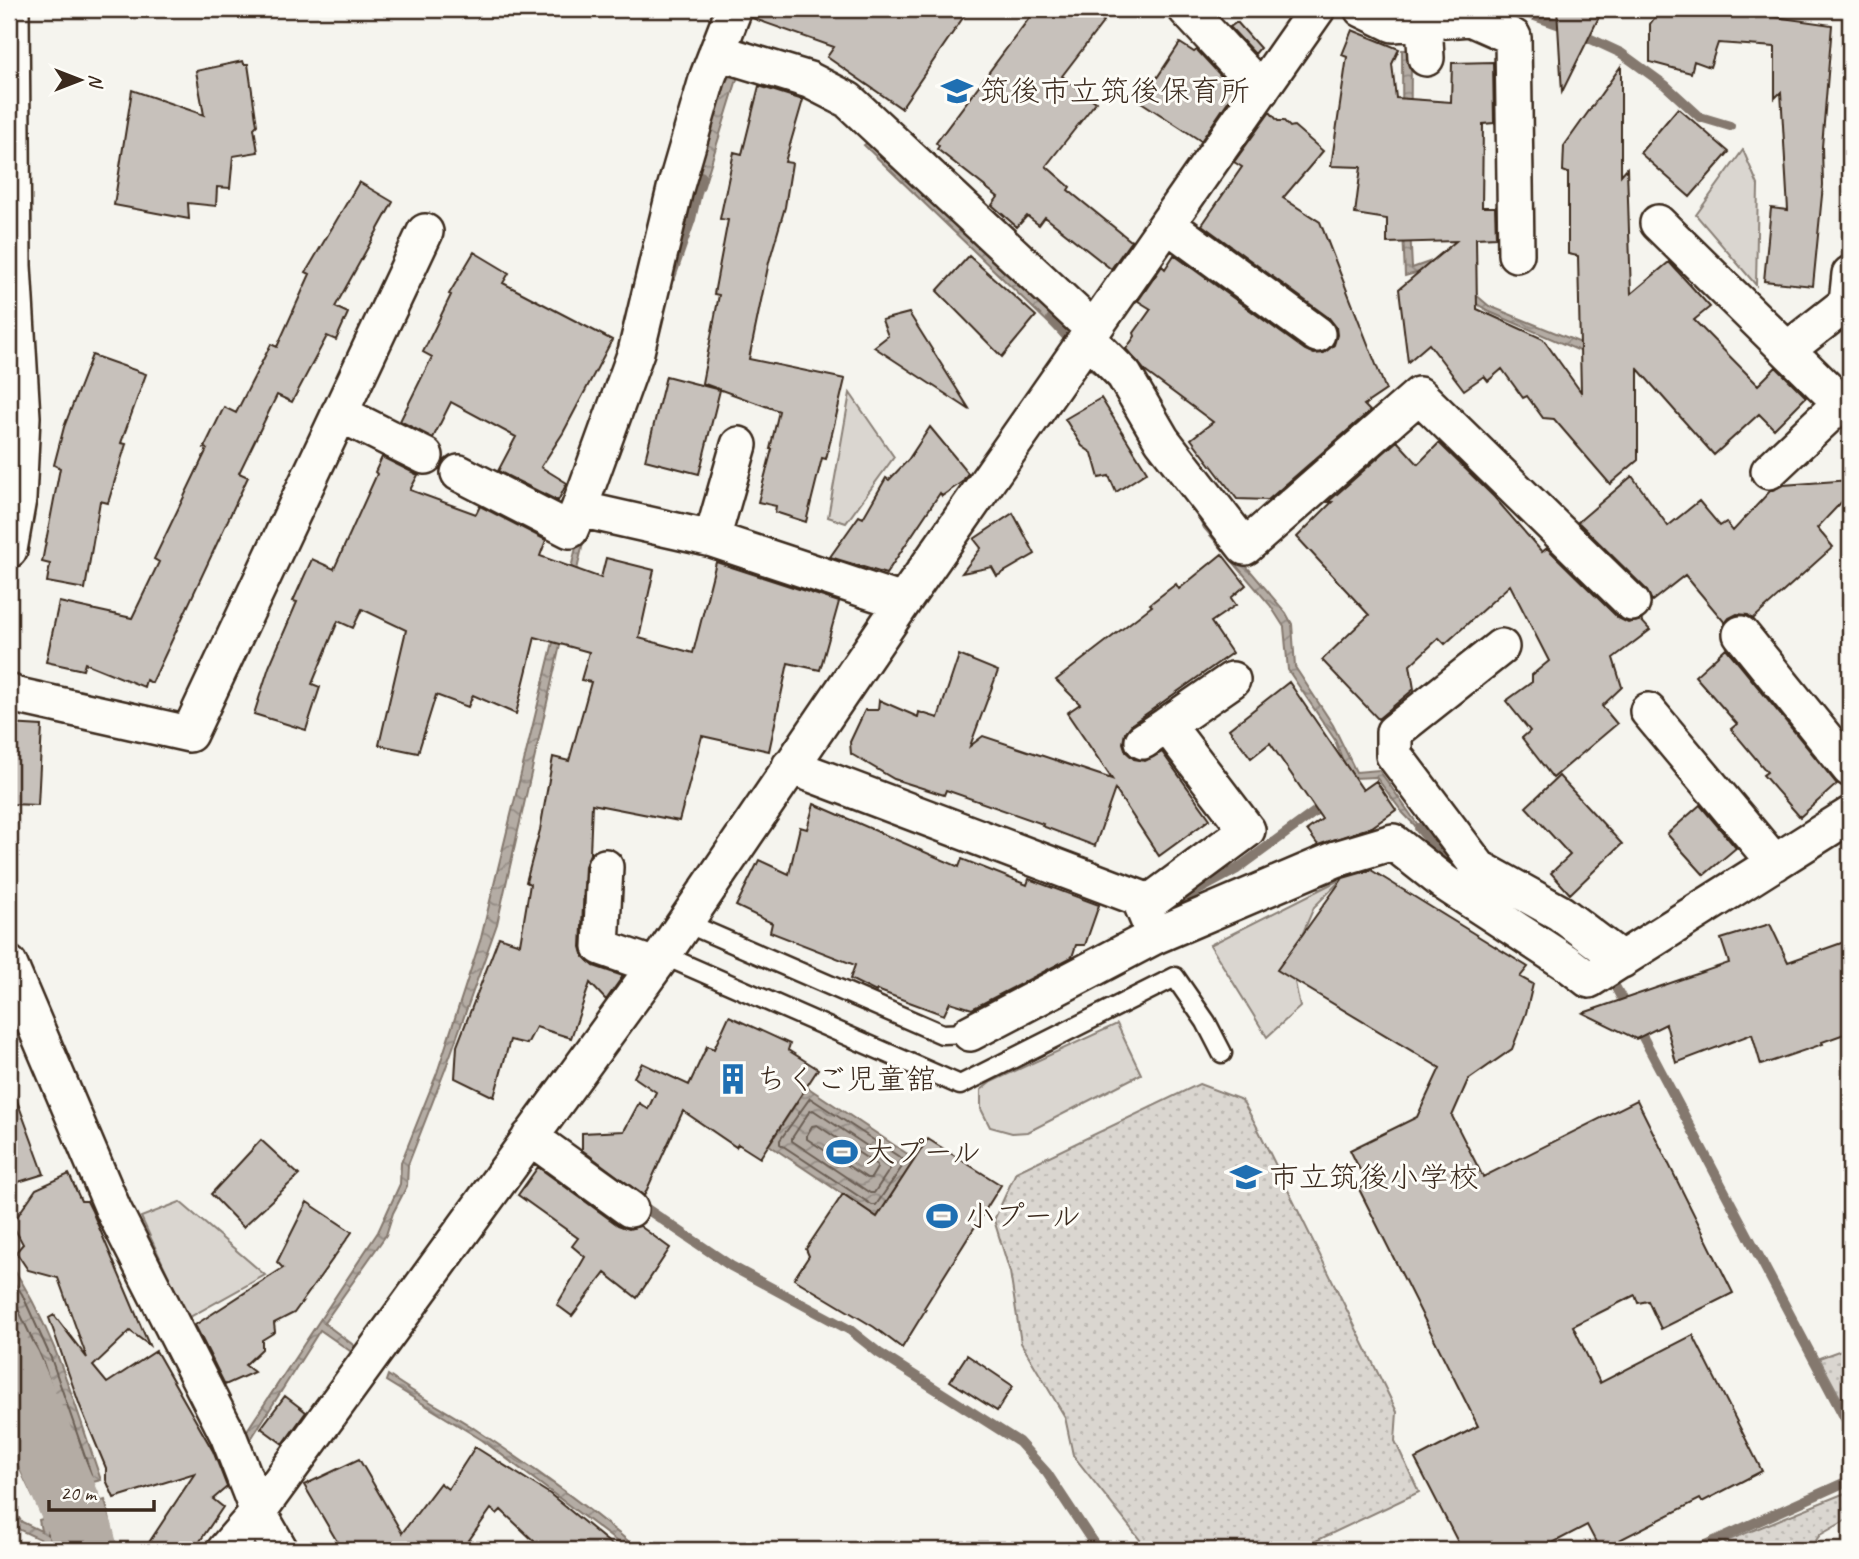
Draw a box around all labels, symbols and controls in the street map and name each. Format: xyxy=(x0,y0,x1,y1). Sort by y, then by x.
north arrow xyxy=(46,46,116,116)
place label: 筑後市立筑後保育所 xyxy=(980,72,1250,110)
text: N xyxy=(84,74,108,89)
school or university icon: 筑後市立筑後保育所 xyxy=(940,74,974,108)
place label: ちくご児童舘 xyxy=(756,1060,936,1098)
building icon: ちくご児童舘 xyxy=(716,1062,750,1096)
place label: 大プール xyxy=(865,1133,981,1171)
sports icon: 大プール xyxy=(825,1135,859,1169)
place label: 市立筑後小学校 xyxy=(1269,1158,1479,1196)
school or university icon: 市立筑後小学校 xyxy=(1229,1160,1263,1194)
place label: 小プール xyxy=(965,1197,1081,1235)
sports icon: 小プール xyxy=(925,1199,959,1233)
scale bar xyxy=(49,1468,154,1512)
text: 20 m xyxy=(60,1480,98,1506)

